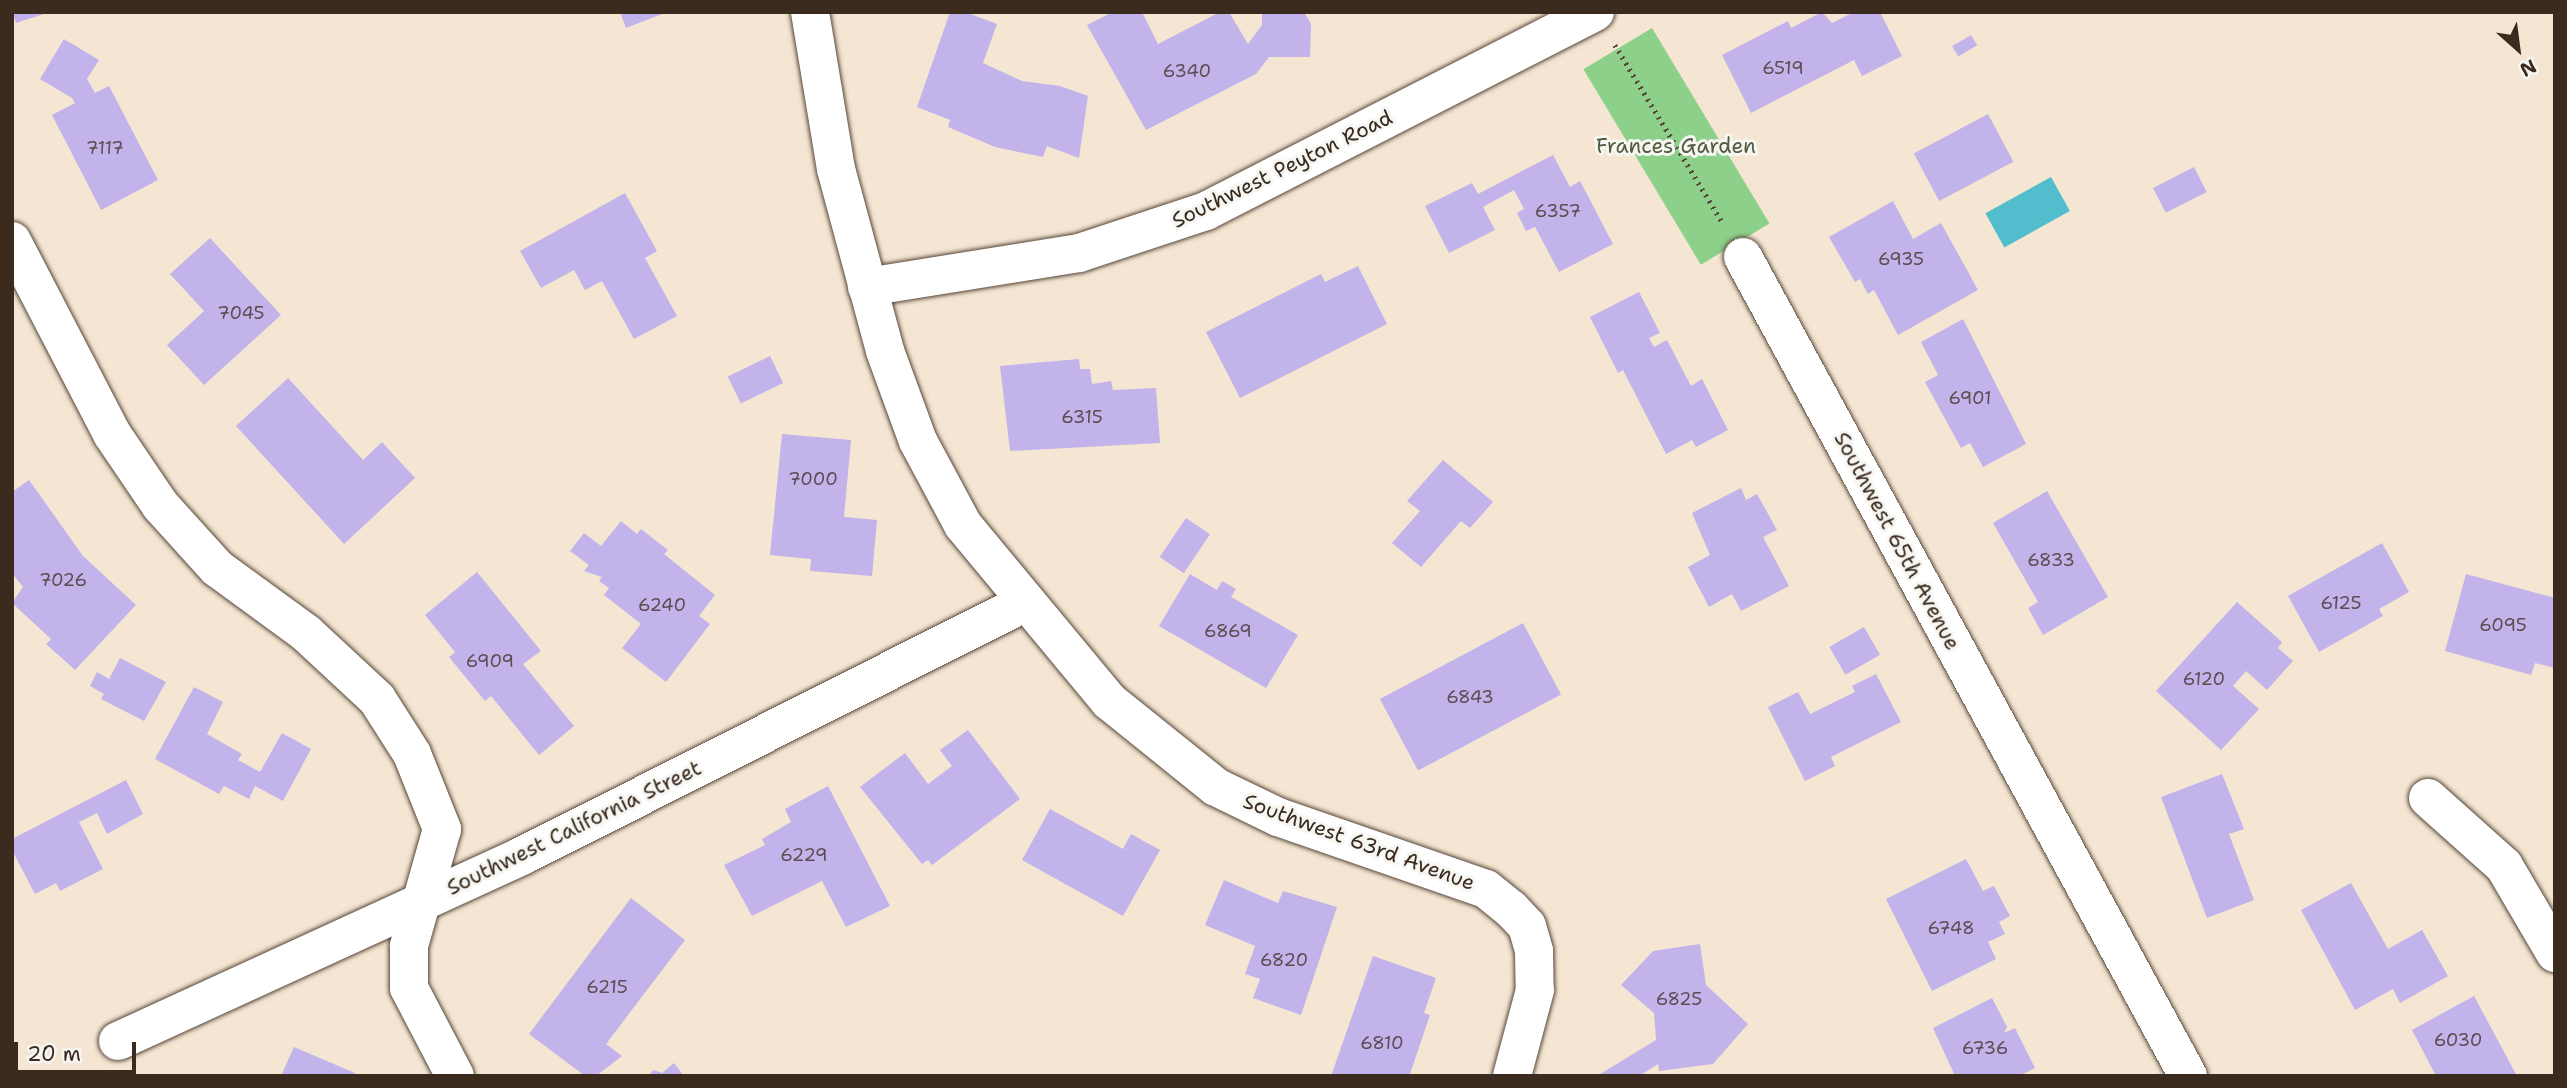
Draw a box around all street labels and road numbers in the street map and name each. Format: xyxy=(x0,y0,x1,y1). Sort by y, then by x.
street label: Southwest Peyton Road xyxy=(1168,105,1396,233)
street label: Southwest 65th Avenue xyxy=(1829,428,1965,654)
street label: Southwest California Street xyxy=(443,755,705,901)
street label: Southwest 63rd Avenue xyxy=(1240,788,1478,896)

